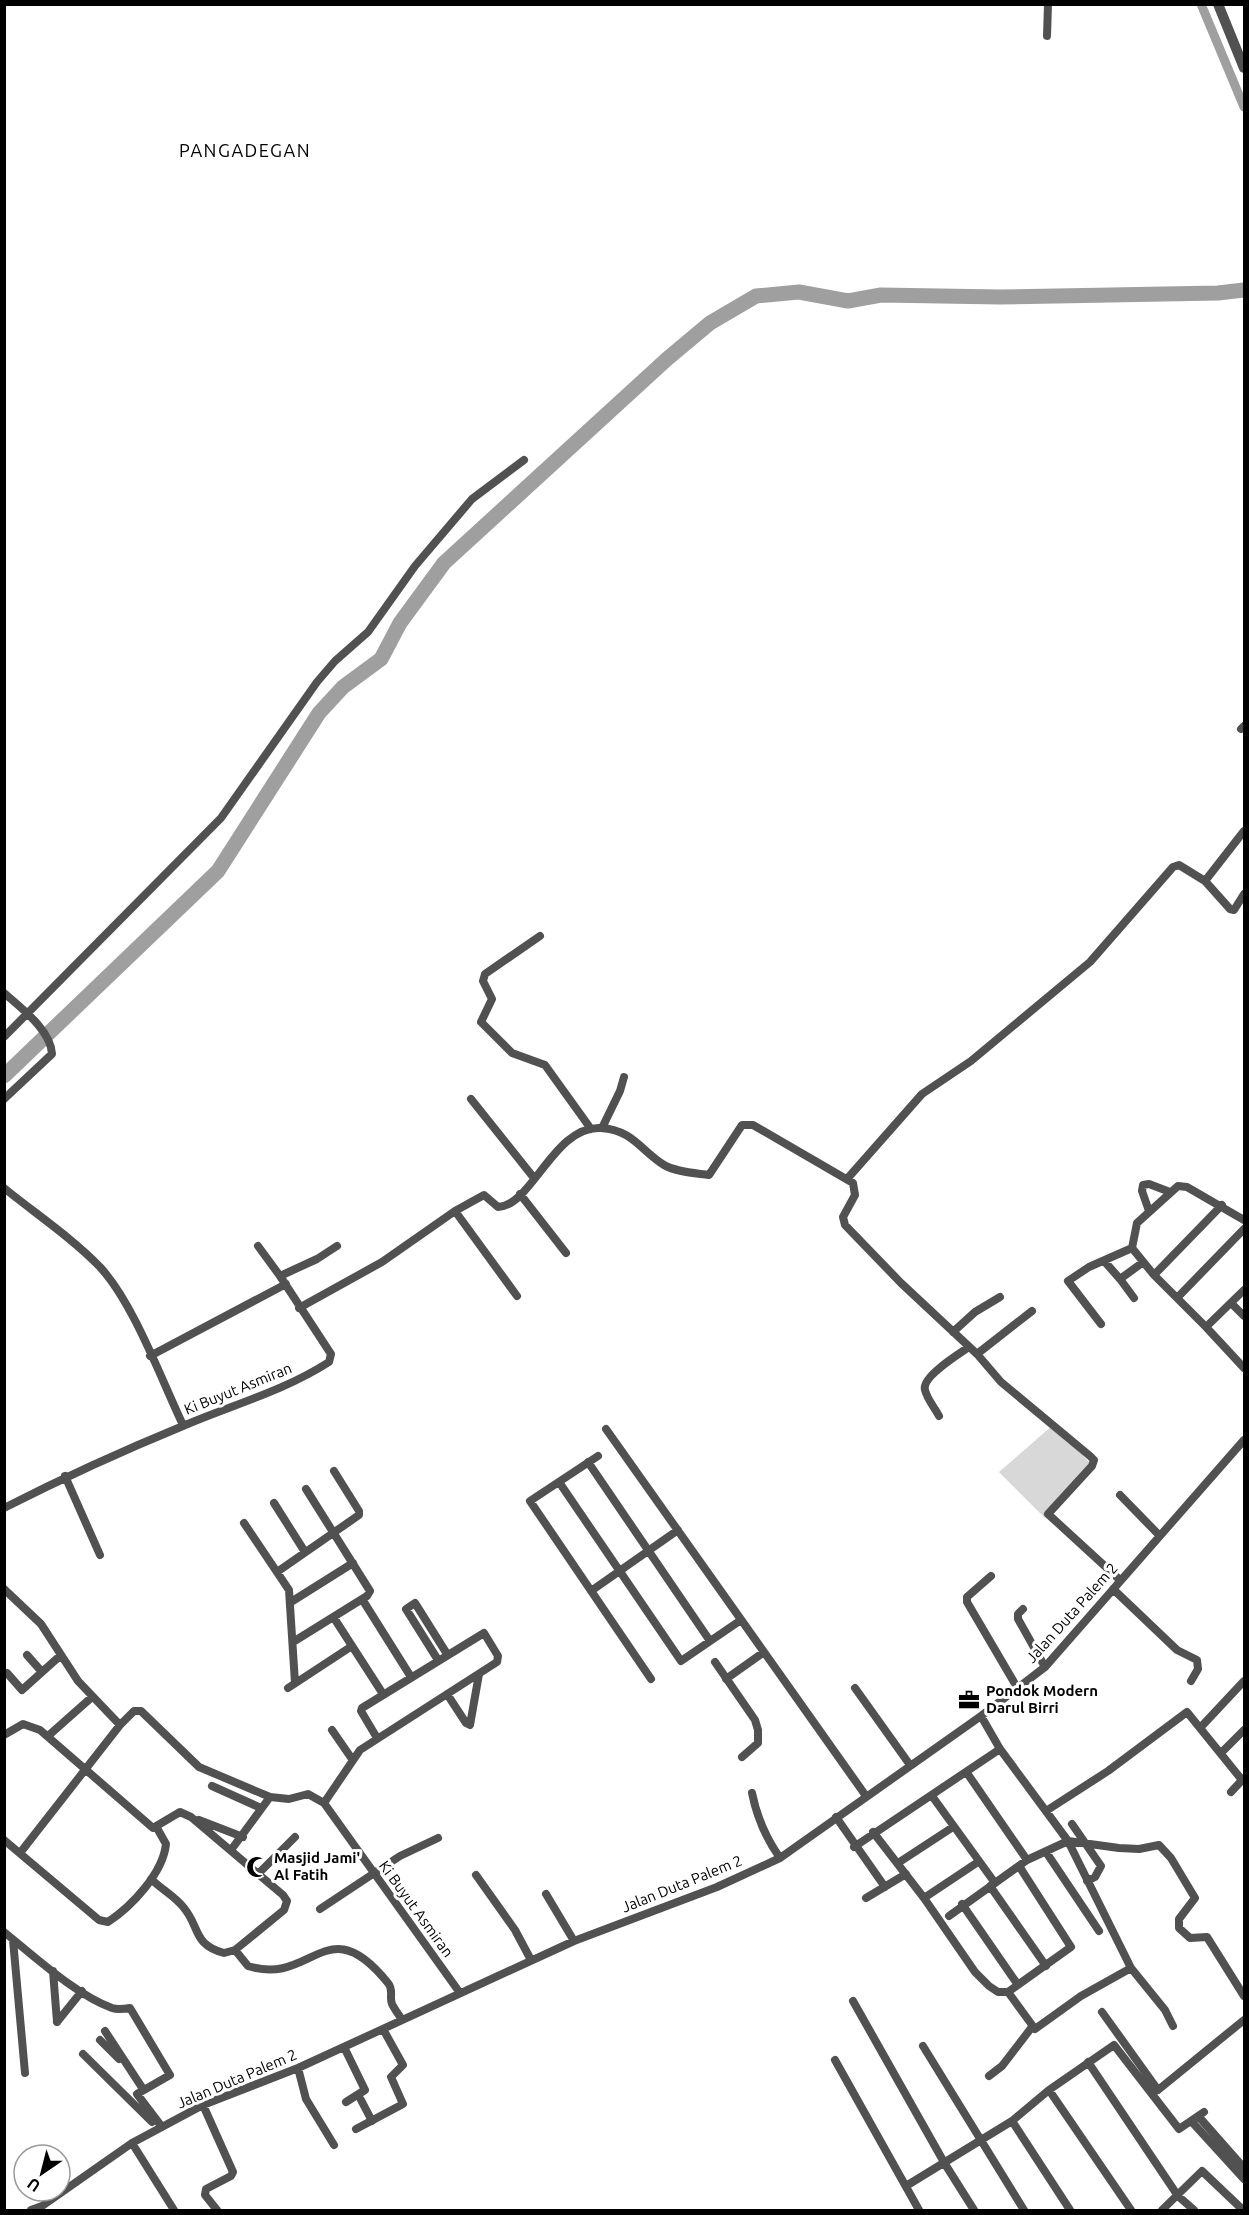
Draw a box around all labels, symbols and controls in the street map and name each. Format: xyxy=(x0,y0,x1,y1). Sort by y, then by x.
district label: PANGADEGAN xyxy=(179,140,311,160)
street label: Ki Buyut Asmiran xyxy=(181,1359,294,1418)
street label: Jalan Duta Palem 2 xyxy=(1022,1559,1121,1666)
place label: Pondok Modern Darul Birri xyxy=(986,1682,1098,1716)
office icon: Pondok Modern Darul Birri xyxy=(957,1688,981,1712)
place label: Masjid Jami' Al Fatih xyxy=(274,1849,360,1883)
street label: Jalan Duta Palem 2 xyxy=(619,1852,745,1915)
mosque icon: Masjid Jami' Al Fatih xyxy=(245,1855,269,1879)
street label: Ki Buyut Asmiran xyxy=(376,1857,457,1960)
street label: Jalan Duta Palem 2 xyxy=(174,2046,299,2111)
north arrow xyxy=(12,2143,72,2203)
text: U xyxy=(24,2175,43,2196)

